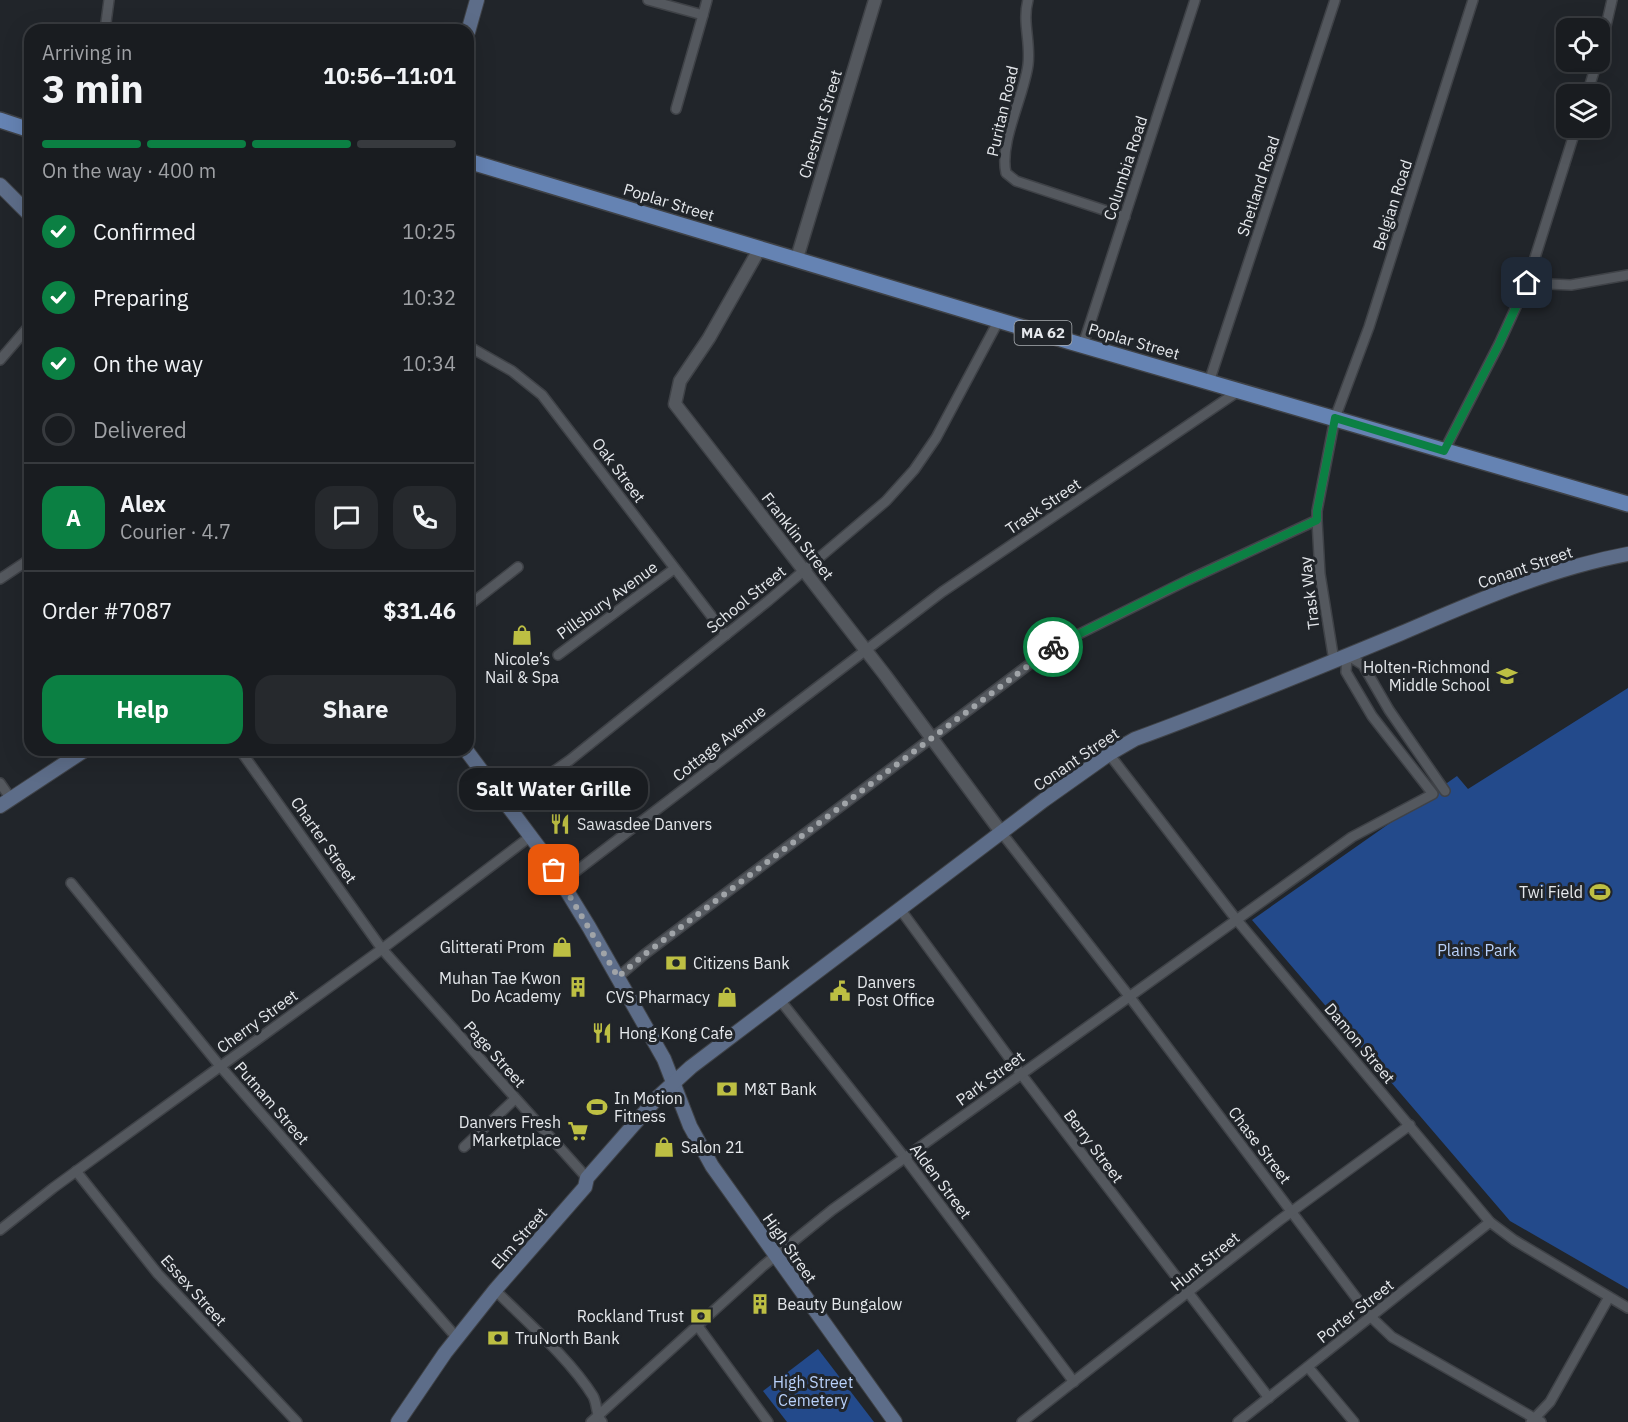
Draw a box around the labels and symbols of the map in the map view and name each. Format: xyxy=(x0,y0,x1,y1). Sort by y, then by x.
street label: Puritan Road xyxy=(982,64,1022,158)
street label: Chestnut Street xyxy=(794,67,846,181)
street label: Columbia Road xyxy=(1099,113,1151,223)
street label: Shetland Road xyxy=(1232,133,1284,239)
street label: Belgian Road xyxy=(1368,157,1416,253)
street label: Poplar Street xyxy=(621,179,717,225)
pin xyxy=(1501,257,1552,308)
street label: Poplar Street xyxy=(1086,318,1182,364)
road number: MA 62 xyxy=(1014,321,1072,345)
street label: Oak Street xyxy=(588,434,650,506)
street label: Trask Street xyxy=(1001,473,1085,539)
street label: Franklin Street xyxy=(758,488,838,584)
street label: Conant Street xyxy=(1475,541,1575,593)
street label: Trask Way xyxy=(1295,555,1323,631)
street label: Pillsbury Avenue xyxy=(553,557,661,643)
street label: School Street xyxy=(702,561,790,637)
courier xyxy=(1023,617,1083,677)
shop icon: Nicole’s Nail & Spa xyxy=(510,623,534,647)
place label: Nicole’s Nail & Spa xyxy=(485,649,559,687)
place label: Holten-Richmond Middle School xyxy=(1363,657,1490,695)
school or university icon: Holten-Richmond Middle School xyxy=(1495,664,1519,688)
street label: Cottage Avenue xyxy=(668,700,770,786)
street label: Conant Street xyxy=(1029,723,1123,795)
callout: Salt Water Grille xyxy=(460,768,648,810)
street label: Charter Street xyxy=(287,793,361,887)
restaurant icon: Sawasdee Danvers xyxy=(548,812,572,836)
place label: Sawasdee Danvers xyxy=(577,814,712,834)
pin xyxy=(528,844,579,895)
sports icon: Twi Field xyxy=(1588,880,1612,904)
place label: Twi Field xyxy=(1519,882,1583,902)
shop icon: Glitterati Prom xyxy=(550,935,574,959)
place label: Glitterati Prom xyxy=(440,937,545,957)
park label: Plains Park xyxy=(1437,940,1517,960)
bank icon: Citizens Bank xyxy=(664,951,688,975)
place label: Citizens Bank xyxy=(693,953,790,973)
place label: Muhan Tae Kwon Do Academy xyxy=(439,968,561,1006)
place label: Danvers Post Office xyxy=(857,972,935,1010)
building icon: Muhan Tae Kwon Do Academy xyxy=(566,975,590,999)
public building icon: Danvers Post Office xyxy=(828,979,852,1003)
street label: Cherry Street xyxy=(213,985,301,1057)
shop icon: CVS Pharmacy xyxy=(715,985,739,1009)
place label: CVS Pharmacy xyxy=(606,987,710,1007)
street label: Damon Street xyxy=(1321,999,1399,1087)
street label: Page Street xyxy=(460,1017,530,1091)
restaurant icon: Hong Kong Cafe xyxy=(590,1021,614,1045)
place label: Hong Kong Cafe xyxy=(619,1023,733,1043)
street label: Park Street xyxy=(952,1046,1028,1110)
street label: Putnam Street xyxy=(230,1057,314,1149)
bank icon: M&T Bank xyxy=(715,1077,739,1101)
place label: M&T Bank xyxy=(744,1079,817,1099)
place label: In Motion Fitness xyxy=(614,1088,683,1126)
sports icon: In Motion Fitness xyxy=(585,1095,609,1119)
street label: Chase Street xyxy=(1224,1102,1296,1188)
street label: Berry Street xyxy=(1060,1105,1128,1187)
place label: Danvers Fresh Marketplace xyxy=(459,1112,561,1150)
supermarket icon: Danvers Fresh Marketplace xyxy=(566,1119,590,1143)
shop icon: Salon 21 xyxy=(652,1135,676,1159)
place label: Salon 21 xyxy=(681,1137,744,1157)
street label: Alden Street xyxy=(906,1139,976,1223)
street label: Elm Street xyxy=(487,1203,551,1273)
street label: High Street xyxy=(759,1209,821,1287)
street label: Hunt Street xyxy=(1167,1227,1243,1295)
street label: Essex Street xyxy=(157,1250,231,1330)
street label: Porter Street xyxy=(1313,1275,1397,1347)
building icon: Beauty Bungalow xyxy=(748,1292,772,1316)
place label: Beauty Bungalow xyxy=(777,1294,902,1314)
bank icon: Rockland Trust xyxy=(689,1304,713,1328)
place label: Rockland Trust xyxy=(577,1306,684,1326)
bank icon: TruNorth Bank xyxy=(486,1326,510,1350)
place label: TruNorth Bank xyxy=(515,1328,620,1348)
park label: High Street Cemetery xyxy=(773,1372,853,1410)

